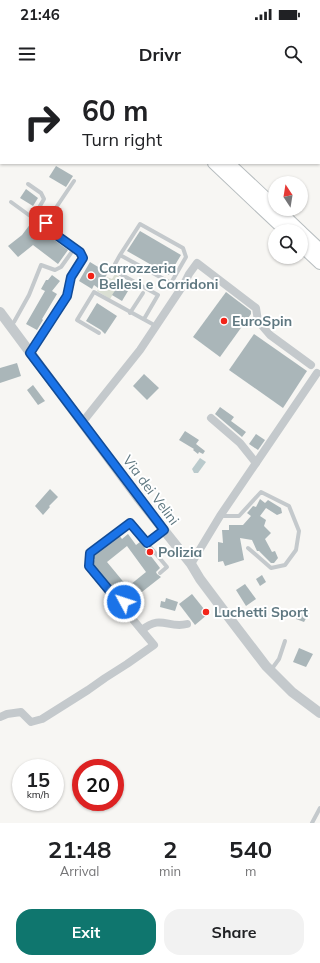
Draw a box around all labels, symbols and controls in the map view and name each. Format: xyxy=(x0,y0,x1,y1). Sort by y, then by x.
text: 21:46 xyxy=(20,5,60,24)
icon: menu xyxy=(16,43,38,65)
text: Drivr xyxy=(139,43,181,66)
icon: search xyxy=(282,43,304,65)
text: 60 m xyxy=(82,93,148,128)
icon: right xyxy=(16,96,68,148)
text: Turn right xyxy=(82,128,162,151)
north arrow xyxy=(268,176,308,216)
map controls xyxy=(268,176,308,264)
pin xyxy=(29,206,63,240)
icon: arrive xyxy=(35,212,57,234)
button: search xyxy=(268,224,308,264)
place label: Carrozzeria Bellesi e Corridoni xyxy=(99,259,218,293)
marker: Carrozzeria Bellesi e Corridoni xyxy=(86,271,96,281)
place label: EuroSpin xyxy=(232,312,292,330)
marker: EuroSpin xyxy=(219,316,229,326)
street label: Via dei Velini xyxy=(119,451,183,529)
place label: Polizia xyxy=(158,543,202,561)
marker: Polizia xyxy=(145,547,155,557)
position arrow xyxy=(103,581,145,623)
place label: Luchetti Sport xyxy=(214,603,309,621)
marker: Luchetti Sport xyxy=(201,607,211,617)
speed limit sign: 20 xyxy=(72,759,124,811)
text: 15 xyxy=(26,767,50,792)
text: km/h xyxy=(27,788,49,801)
text: 21:48 xyxy=(48,834,111,864)
text: 2 xyxy=(163,834,177,864)
text: 540 xyxy=(229,834,272,864)
text: Arrival xyxy=(60,863,99,879)
text: min xyxy=(159,863,181,879)
text: m xyxy=(245,863,256,879)
button: Exit xyxy=(16,909,156,955)
button: Share xyxy=(164,909,304,955)

